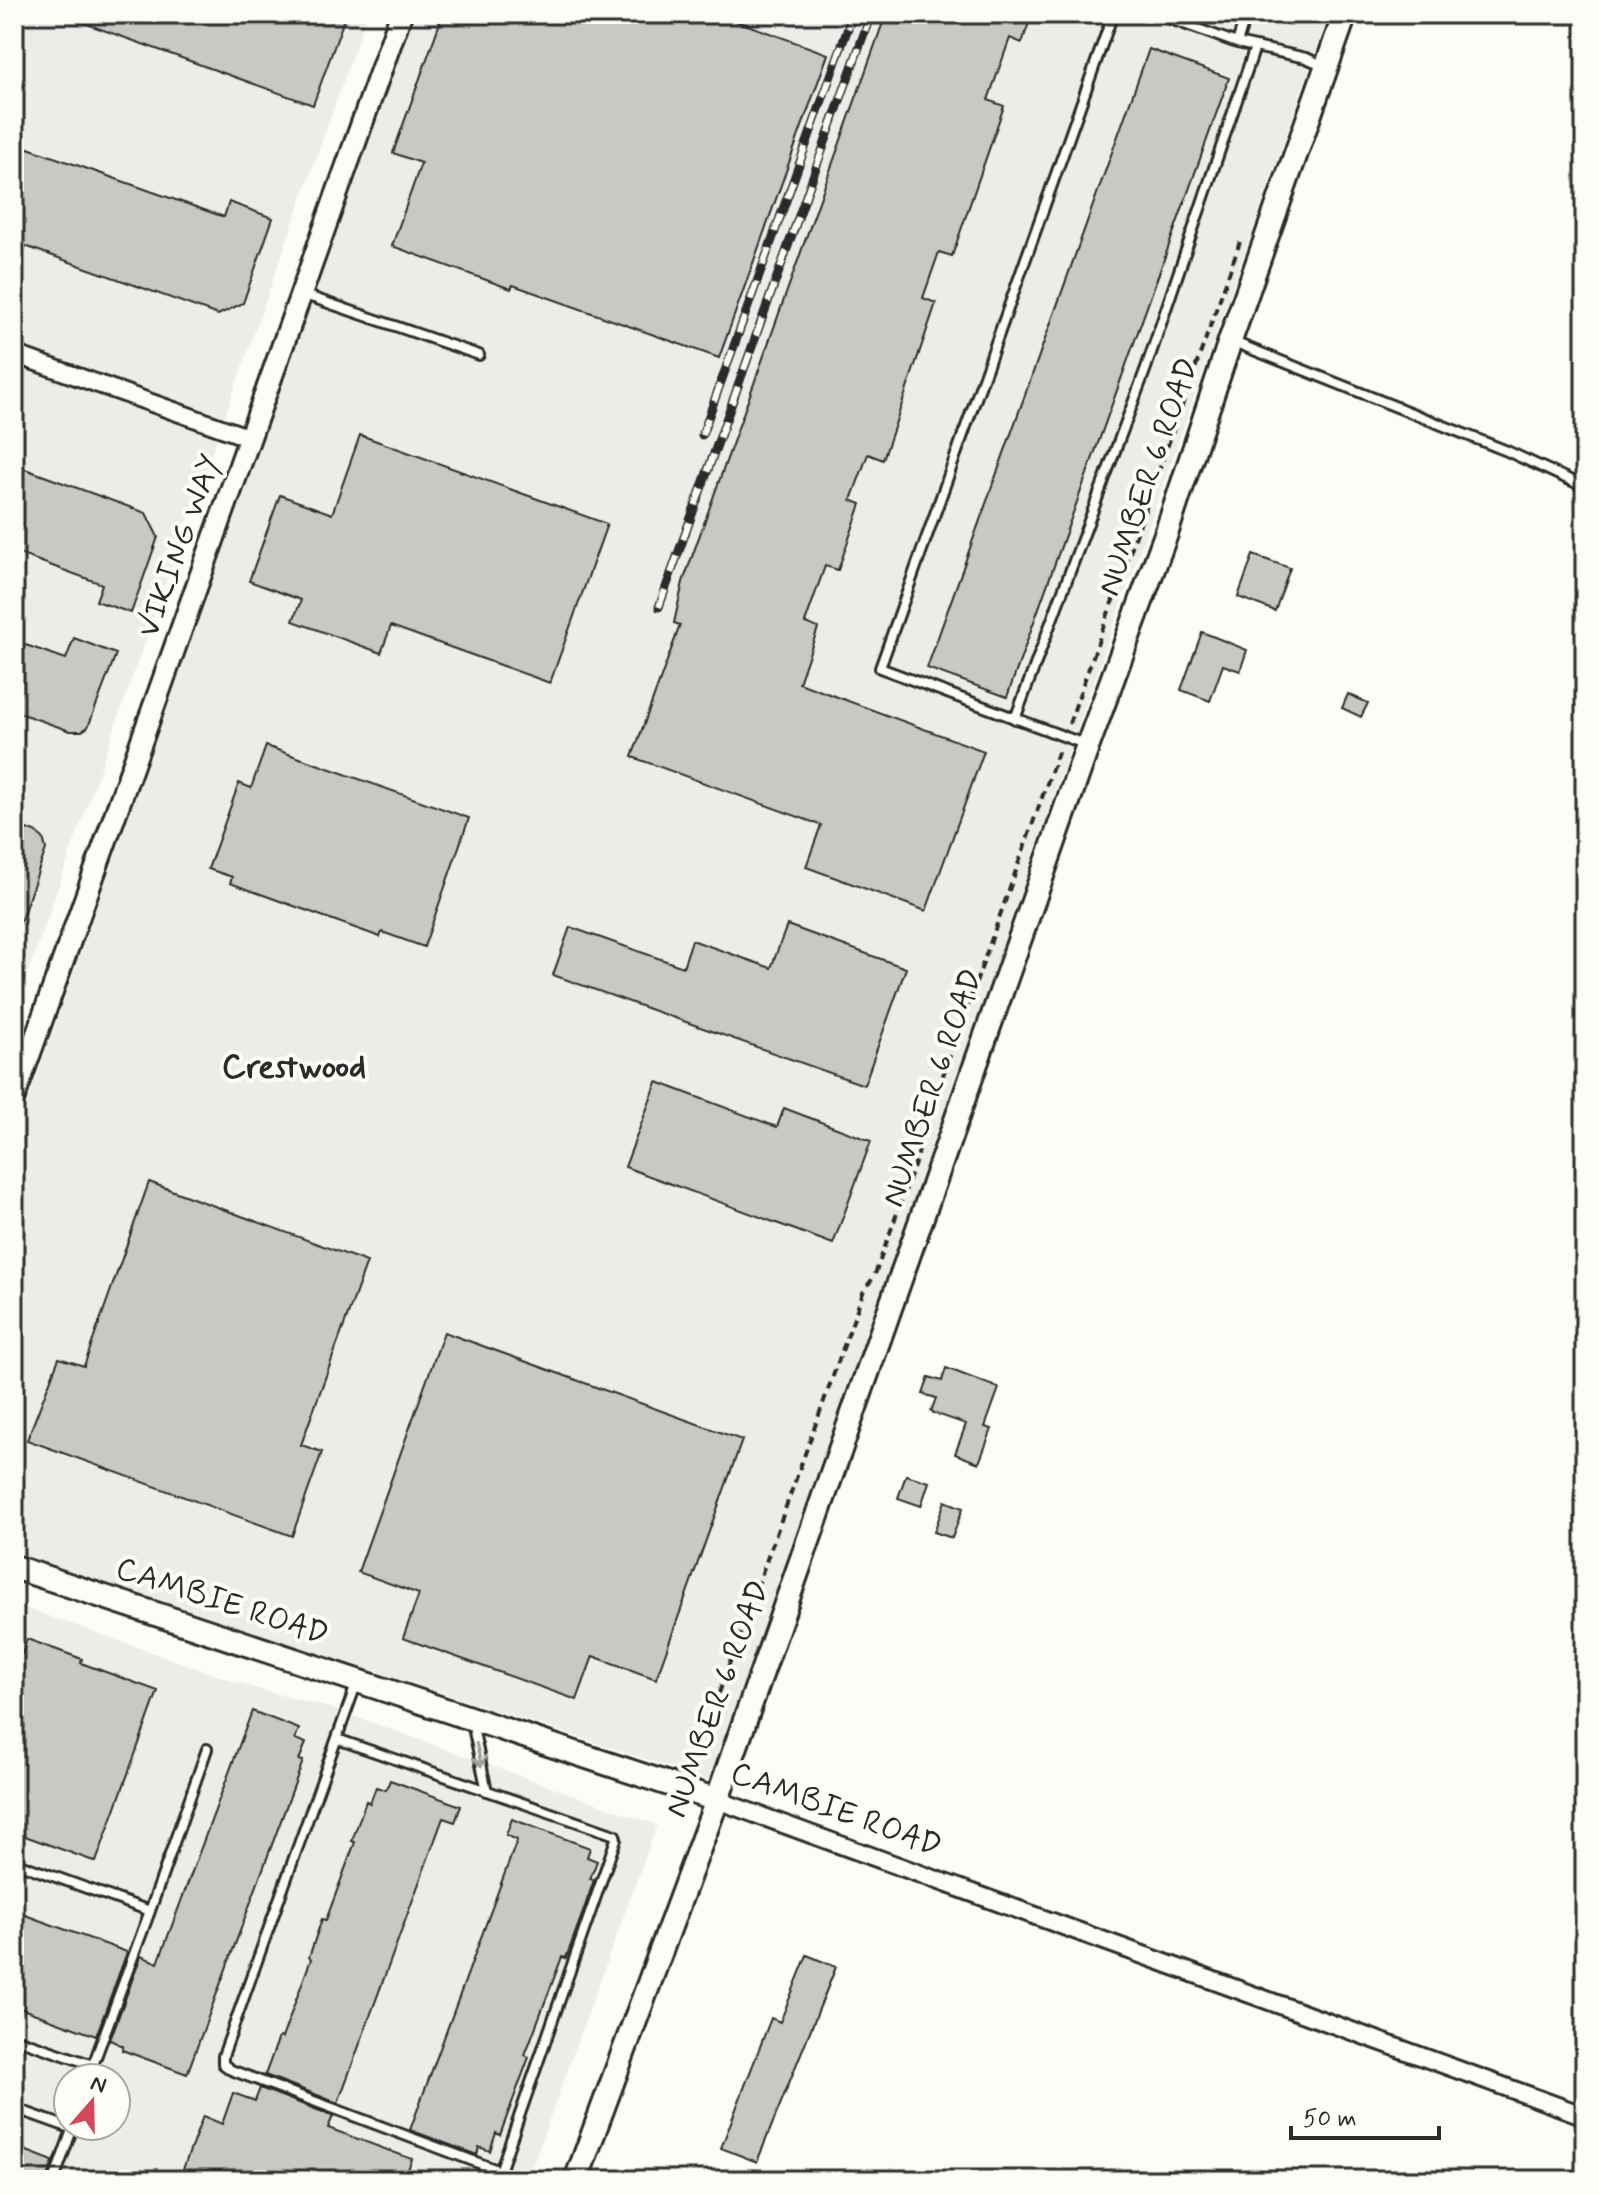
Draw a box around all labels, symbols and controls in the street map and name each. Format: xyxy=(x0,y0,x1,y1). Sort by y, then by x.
street label: NUMBER 6 ROAD xyxy=(1089,352,1209,602)
street label: VIKING WAY xyxy=(127,449,233,643)
street label: NUMBER 6 ROAD xyxy=(873,963,993,1213)
district label: Crestwood xyxy=(222,1045,366,1090)
street label: CAMBIE ROAD xyxy=(110,1548,334,1656)
street label: NUMBER 6 ROAD xyxy=(656,1575,780,1823)
one-way arrow xyxy=(472,1741,487,1767)
street label: CAMBIE ROAD xyxy=(725,1752,947,1868)
north arrow xyxy=(52,2062,132,2142)
text: N xyxy=(86,2069,110,2101)
scale bar xyxy=(1291,2090,1439,2140)
text: 50 m xyxy=(1303,2104,1357,2135)

